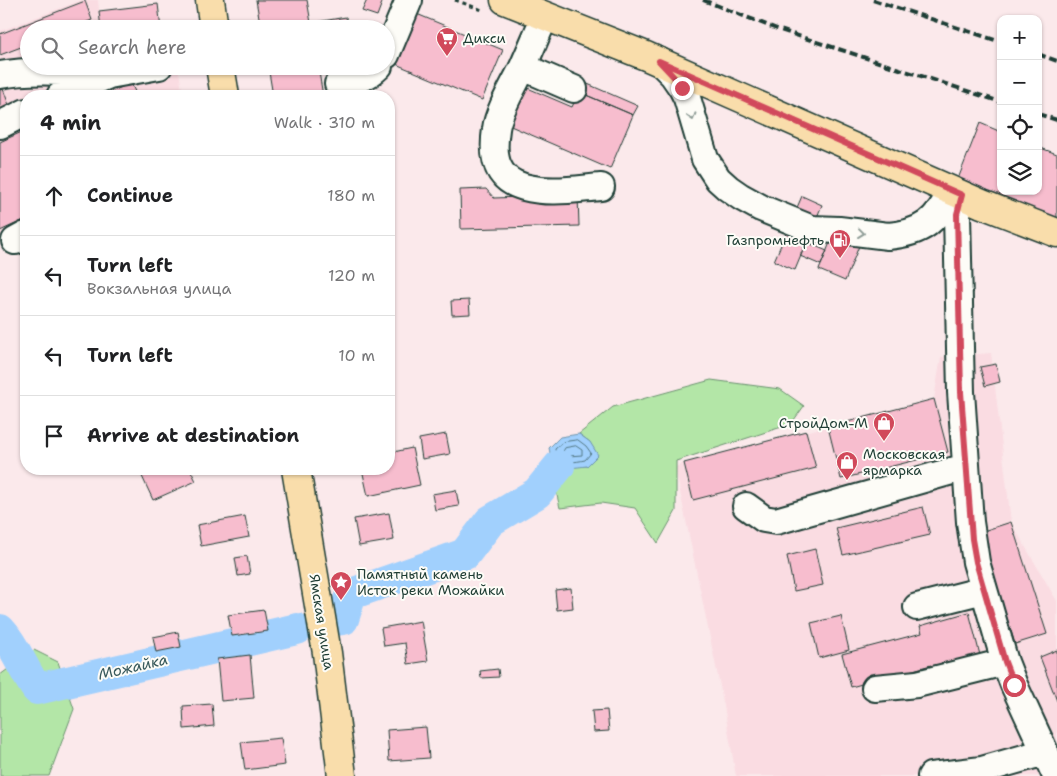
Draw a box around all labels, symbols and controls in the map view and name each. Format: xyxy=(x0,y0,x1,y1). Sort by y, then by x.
map controls xyxy=(997,15,1042,195)
button: + xyxy=(997,15,1042,60)
search box xyxy=(20,20,395,75)
supermarket icon: Дикси xyxy=(435,26,459,57)
place label: Дикси xyxy=(463,29,506,47)
icon: search xyxy=(38,34,66,62)
text: Search here xyxy=(78,35,187,60)
button: − xyxy=(997,60,1042,105)
route end xyxy=(671,77,694,100)
button: locate xyxy=(997,105,1042,150)
text: 4 min xyxy=(40,109,101,137)
text: Walk · 310 m xyxy=(274,112,375,133)
one-way arrow xyxy=(687,112,697,120)
button: layers xyxy=(997,150,1042,195)
icon: ahead xyxy=(40,182,68,210)
text: Continue xyxy=(87,183,173,208)
text: 180 m xyxy=(327,185,375,206)
one-way arrow xyxy=(857,227,865,238)
fuel station icon: Газпромнефть xyxy=(828,228,852,259)
place label: Газпромнефть xyxy=(726,231,824,249)
text: Turn left xyxy=(87,253,173,278)
icon: left xyxy=(40,262,68,290)
text: 120 m xyxy=(328,265,375,286)
text: Вокзальная улица xyxy=(87,278,231,299)
icon: left xyxy=(40,342,68,370)
text: Turn left xyxy=(87,343,173,368)
text: 10 m xyxy=(338,345,375,366)
shop icon: СтройДом-М xyxy=(872,411,896,442)
place label: СтройДом-М xyxy=(779,414,868,432)
icon: arrive xyxy=(40,422,68,450)
text: Arrive at destination xyxy=(87,423,299,448)
place label: Московская ярмарка xyxy=(863,445,945,479)
shop icon: Московская ярмарка xyxy=(835,450,859,481)
place label: Памятный камень Исток реки Можайки xyxy=(357,565,504,599)
place icon: Памятный камень Исток реки Можайки xyxy=(329,570,353,601)
street label: Ямская улица xyxy=(306,573,339,672)
water label: Можайка xyxy=(96,649,170,685)
route start xyxy=(1003,674,1026,697)

